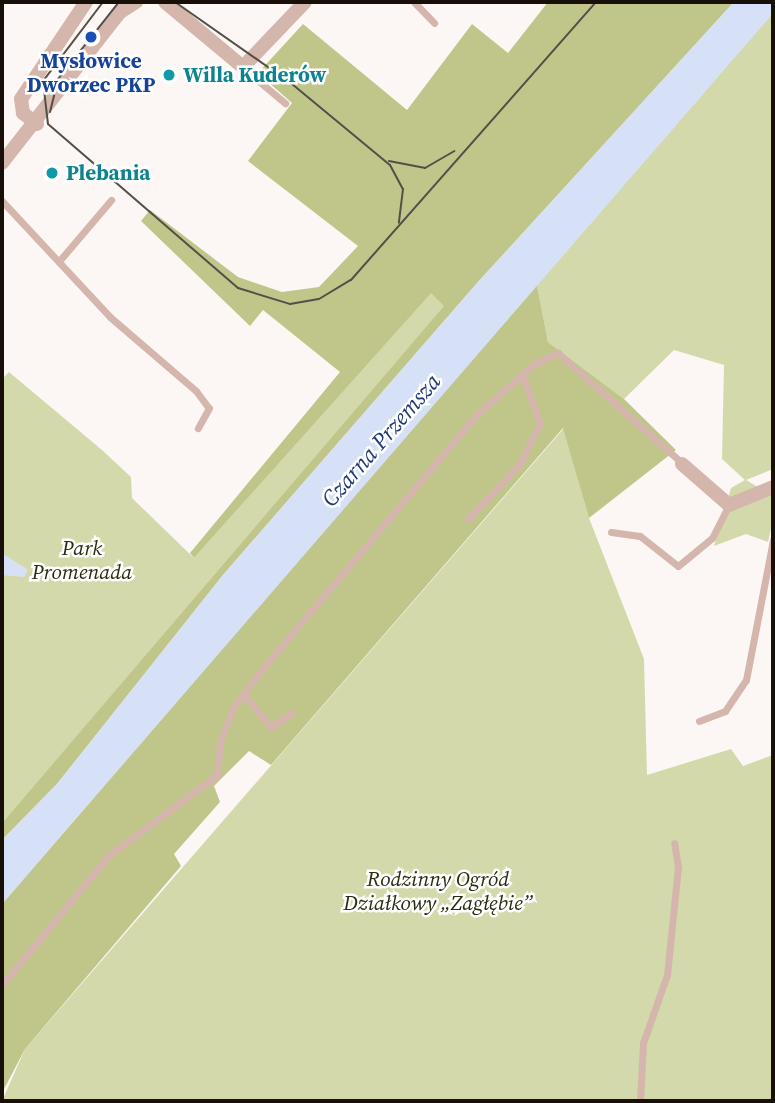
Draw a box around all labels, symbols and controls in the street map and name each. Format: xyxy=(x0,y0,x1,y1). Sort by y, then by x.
marker: Mysłowice Dworzec PKP xyxy=(83,29,99,45)
place label: Mysłowice Dworzec PKP xyxy=(27,48,155,98)
place label: Willa Kuderów xyxy=(183,62,326,88)
marker: Willa Kuderów xyxy=(161,67,177,83)
place label: Plebania xyxy=(66,160,150,186)
marker: Plebania xyxy=(44,165,60,181)
water label: Czarna Przemsza xyxy=(316,368,446,512)
park label: Park Promenada xyxy=(32,535,132,585)
park label: Rodzinny Ogród Działkowy „Zagłębie” xyxy=(343,866,533,916)

